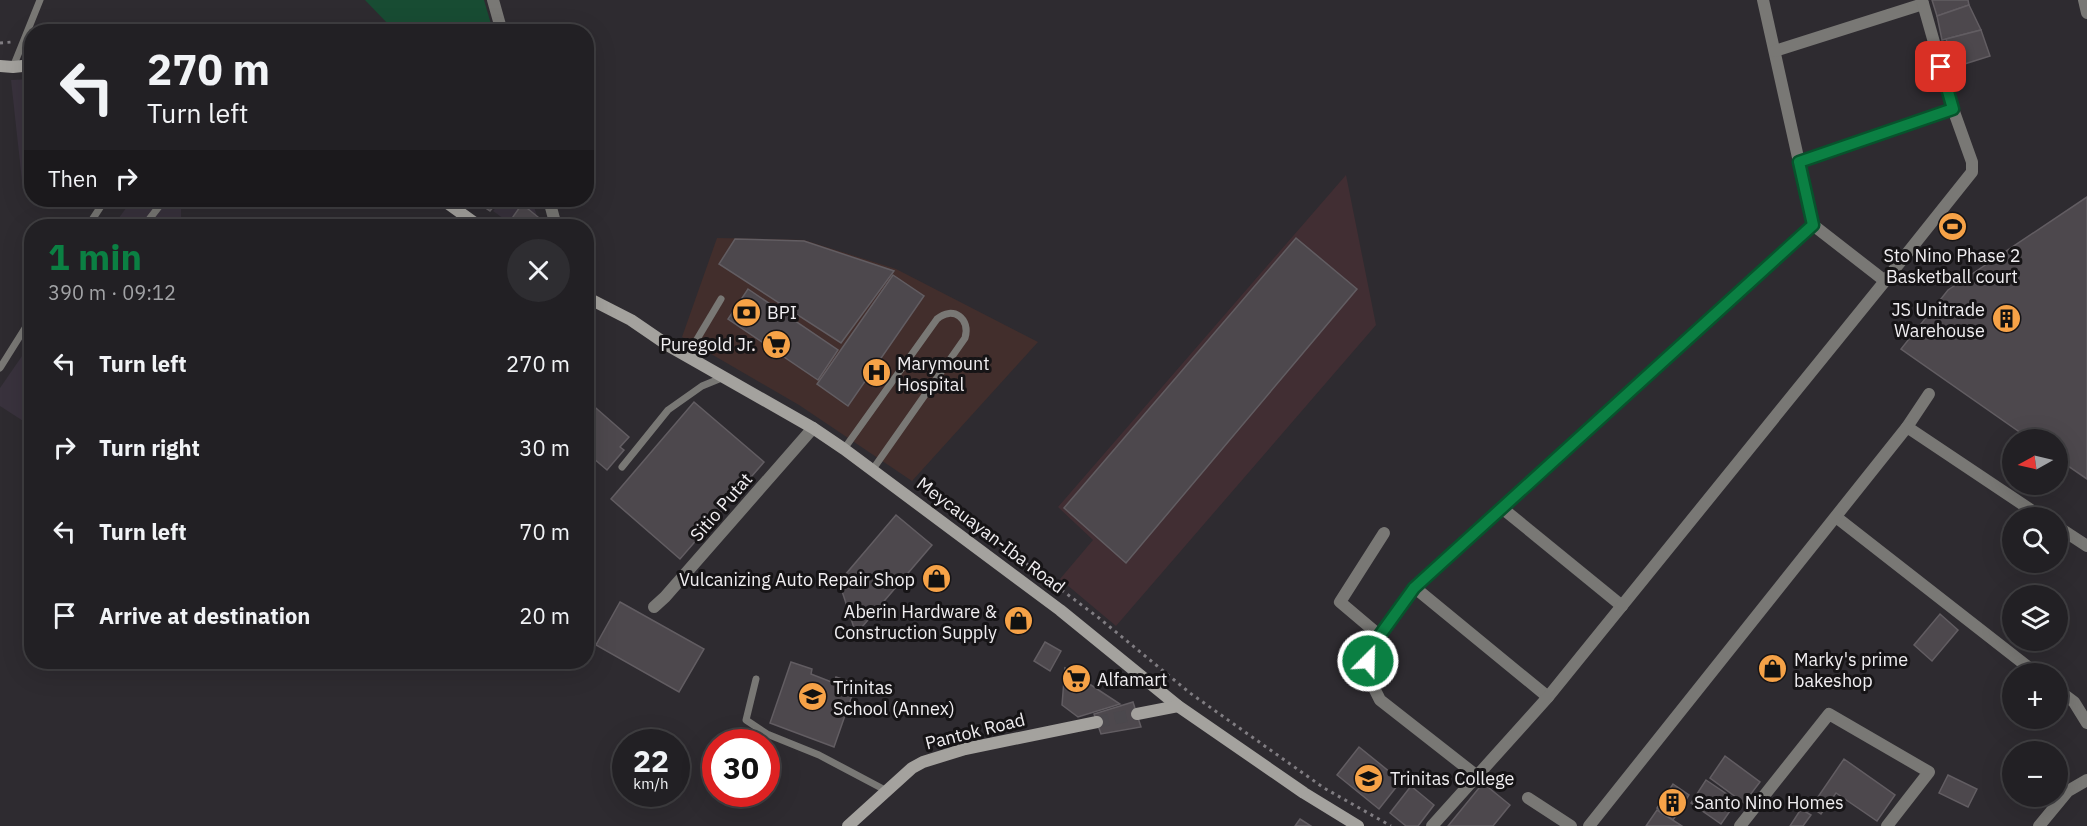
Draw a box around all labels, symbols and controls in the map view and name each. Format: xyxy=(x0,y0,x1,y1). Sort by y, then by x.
pin xyxy=(1915,41,1966,92)
text: 270 m xyxy=(147,42,270,97)
icon: left xyxy=(48,48,126,126)
icon: arrive xyxy=(1924,50,1957,83)
text: Turn left xyxy=(147,95,248,130)
icon: right xyxy=(110,162,143,195)
text: Then xyxy=(48,164,98,193)
sports icon: Sto Nino Phase 2 Basketball court xyxy=(1936,210,1968,242)
text: 1 min xyxy=(48,233,142,280)
button: close xyxy=(507,239,570,302)
place label: Sto Nino Phase 2 Basketball court xyxy=(1883,244,2021,288)
text: 390 m · 09:12 xyxy=(48,279,176,306)
bank icon: BPI xyxy=(730,296,762,328)
place label: JS Unitrade Warehouse xyxy=(1891,298,1985,342)
place label: BPI xyxy=(767,301,797,324)
building icon: JS Unitrade Warehouse xyxy=(1990,303,2022,335)
supermarket icon: Puregold Jr. xyxy=(761,328,793,360)
place label: Puregold Jr. xyxy=(660,333,756,356)
icon: left xyxy=(48,347,81,380)
text: Turn left xyxy=(99,349,187,378)
text: 270 m xyxy=(506,349,570,378)
place label: Marymount Hospital xyxy=(897,352,990,396)
hospital icon: Marymount Hospital xyxy=(860,357,892,389)
north arrow xyxy=(2002,429,2068,495)
map controls xyxy=(2002,429,2068,807)
icon: right xyxy=(48,431,81,464)
text: Turn right xyxy=(99,433,200,462)
text: 30 m xyxy=(519,433,570,462)
street label: Sitio Putat xyxy=(685,468,757,546)
street label: Meycauayan-Iba Road xyxy=(912,472,1070,598)
button: search xyxy=(2002,507,2068,573)
icon: left xyxy=(48,515,81,548)
text: Turn left xyxy=(99,517,187,546)
text: 70 m xyxy=(519,517,570,546)
shop icon: Vulcanizing Auto Repair Shop xyxy=(920,563,952,595)
place label: Vulcanizing Auto Repair Shop xyxy=(679,568,915,591)
button: layers xyxy=(2002,585,2068,651)
icon: arrive xyxy=(48,599,81,632)
place label: Aberin Hardware & Construction Supply xyxy=(834,600,997,644)
text: Arrive at destination xyxy=(99,601,310,630)
text: 20 m xyxy=(519,601,570,630)
shop icon: Aberin Hardware & Construction Supply xyxy=(1002,605,1034,637)
position arrow xyxy=(1336,629,1400,693)
place label: Marky's prime bakeshop xyxy=(1794,648,1908,692)
shop icon: Marky's prime bakeshop xyxy=(1757,653,1789,685)
supermarket icon: Alfamart xyxy=(1060,663,1092,695)
button: + xyxy=(2002,663,2068,729)
place label: Alfamart xyxy=(1097,668,1167,691)
place label: Trinitas School (Annex) xyxy=(833,676,955,720)
school or university icon: Trinitas School (Annex) xyxy=(796,681,828,713)
street label: Pantok Road xyxy=(923,708,1027,754)
speed limit sign: 30 xyxy=(702,729,780,807)
text: 22 xyxy=(633,741,669,780)
button: − xyxy=(2002,741,2068,807)
school or university icon: Trinitas College xyxy=(1353,762,1385,794)
place label: Trinitas College xyxy=(1390,767,1514,790)
text: km/h xyxy=(633,774,669,793)
building icon: Santo Nino Homes xyxy=(1657,786,1689,818)
place label: Santo Nino Homes xyxy=(1694,791,1844,814)

